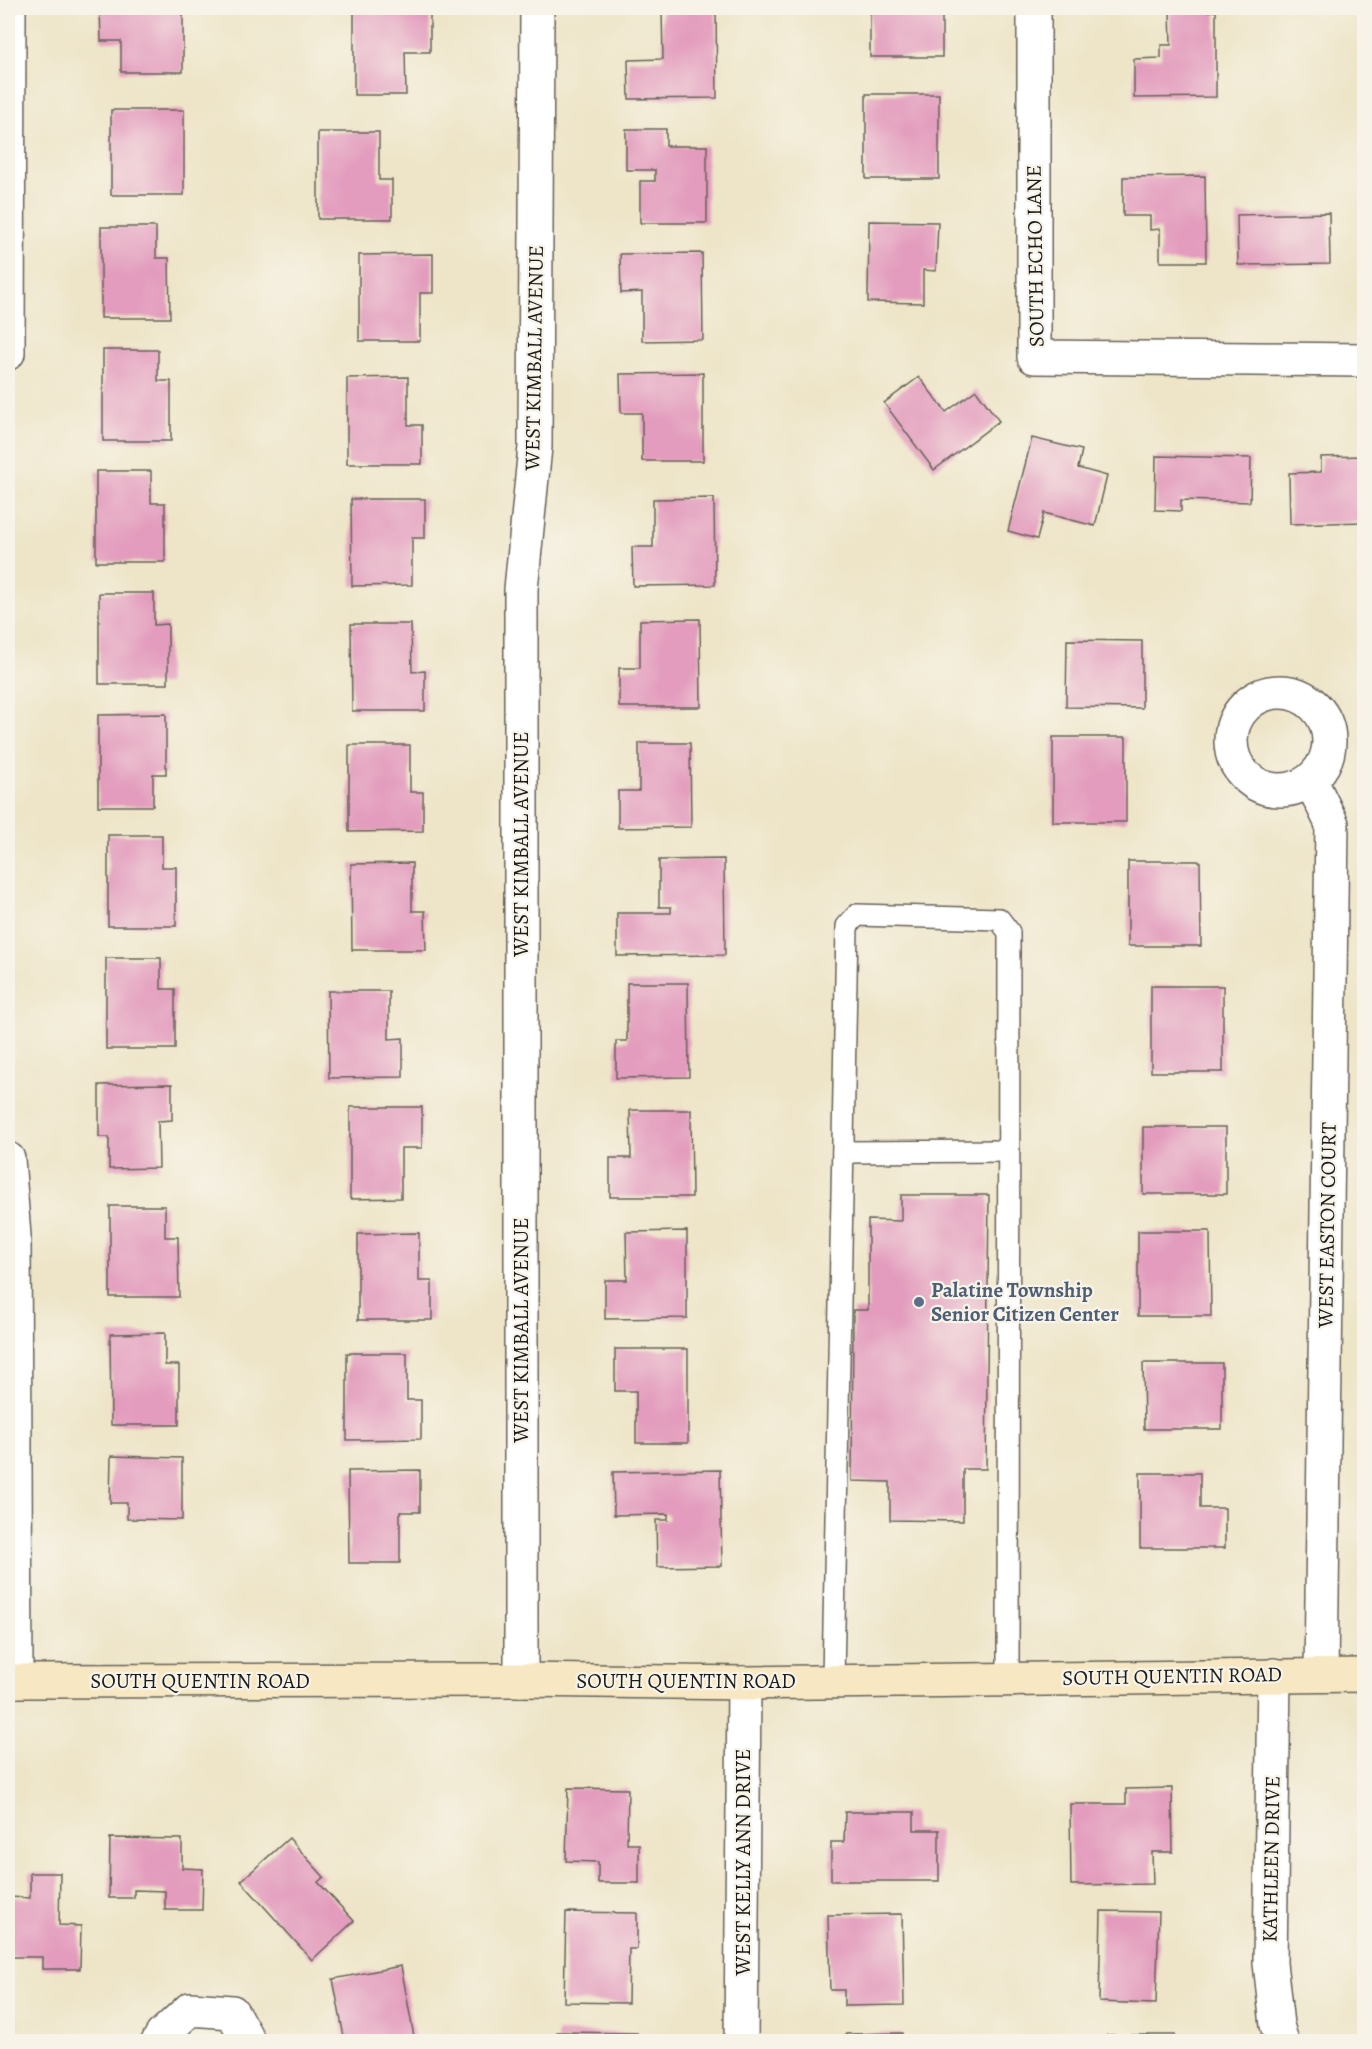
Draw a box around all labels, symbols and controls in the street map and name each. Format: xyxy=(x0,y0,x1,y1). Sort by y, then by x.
street label: SOUTH ECHO LANE xyxy=(1019,165,1051,347)
street label: WEST KIMBALL AVENUE xyxy=(518,245,550,472)
street label: WEST KIMBALL AVENUE xyxy=(507,731,535,958)
street label: WEST EASTON COURT xyxy=(1311,1121,1343,1329)
street label: WEST KIMBALL AVENUE xyxy=(507,1217,535,1444)
place label: Palatine Township Senior Citizen Center xyxy=(931,1276,1119,1328)
marker: Palatine Township Senior Citizen Center xyxy=(912,1295,926,1309)
street label: SOUTH QUENTIN ROAD xyxy=(1062,1660,1282,1692)
street label: SOUTH QUENTIN ROAD xyxy=(90,1667,310,1695)
street label: SOUTH QUENTIN ROAD xyxy=(576,1667,796,1695)
street label: WEST KELLY ANN DRIVE xyxy=(729,1749,757,1976)
street label: KATHLEEN DRIVE xyxy=(1256,1775,1286,1943)

